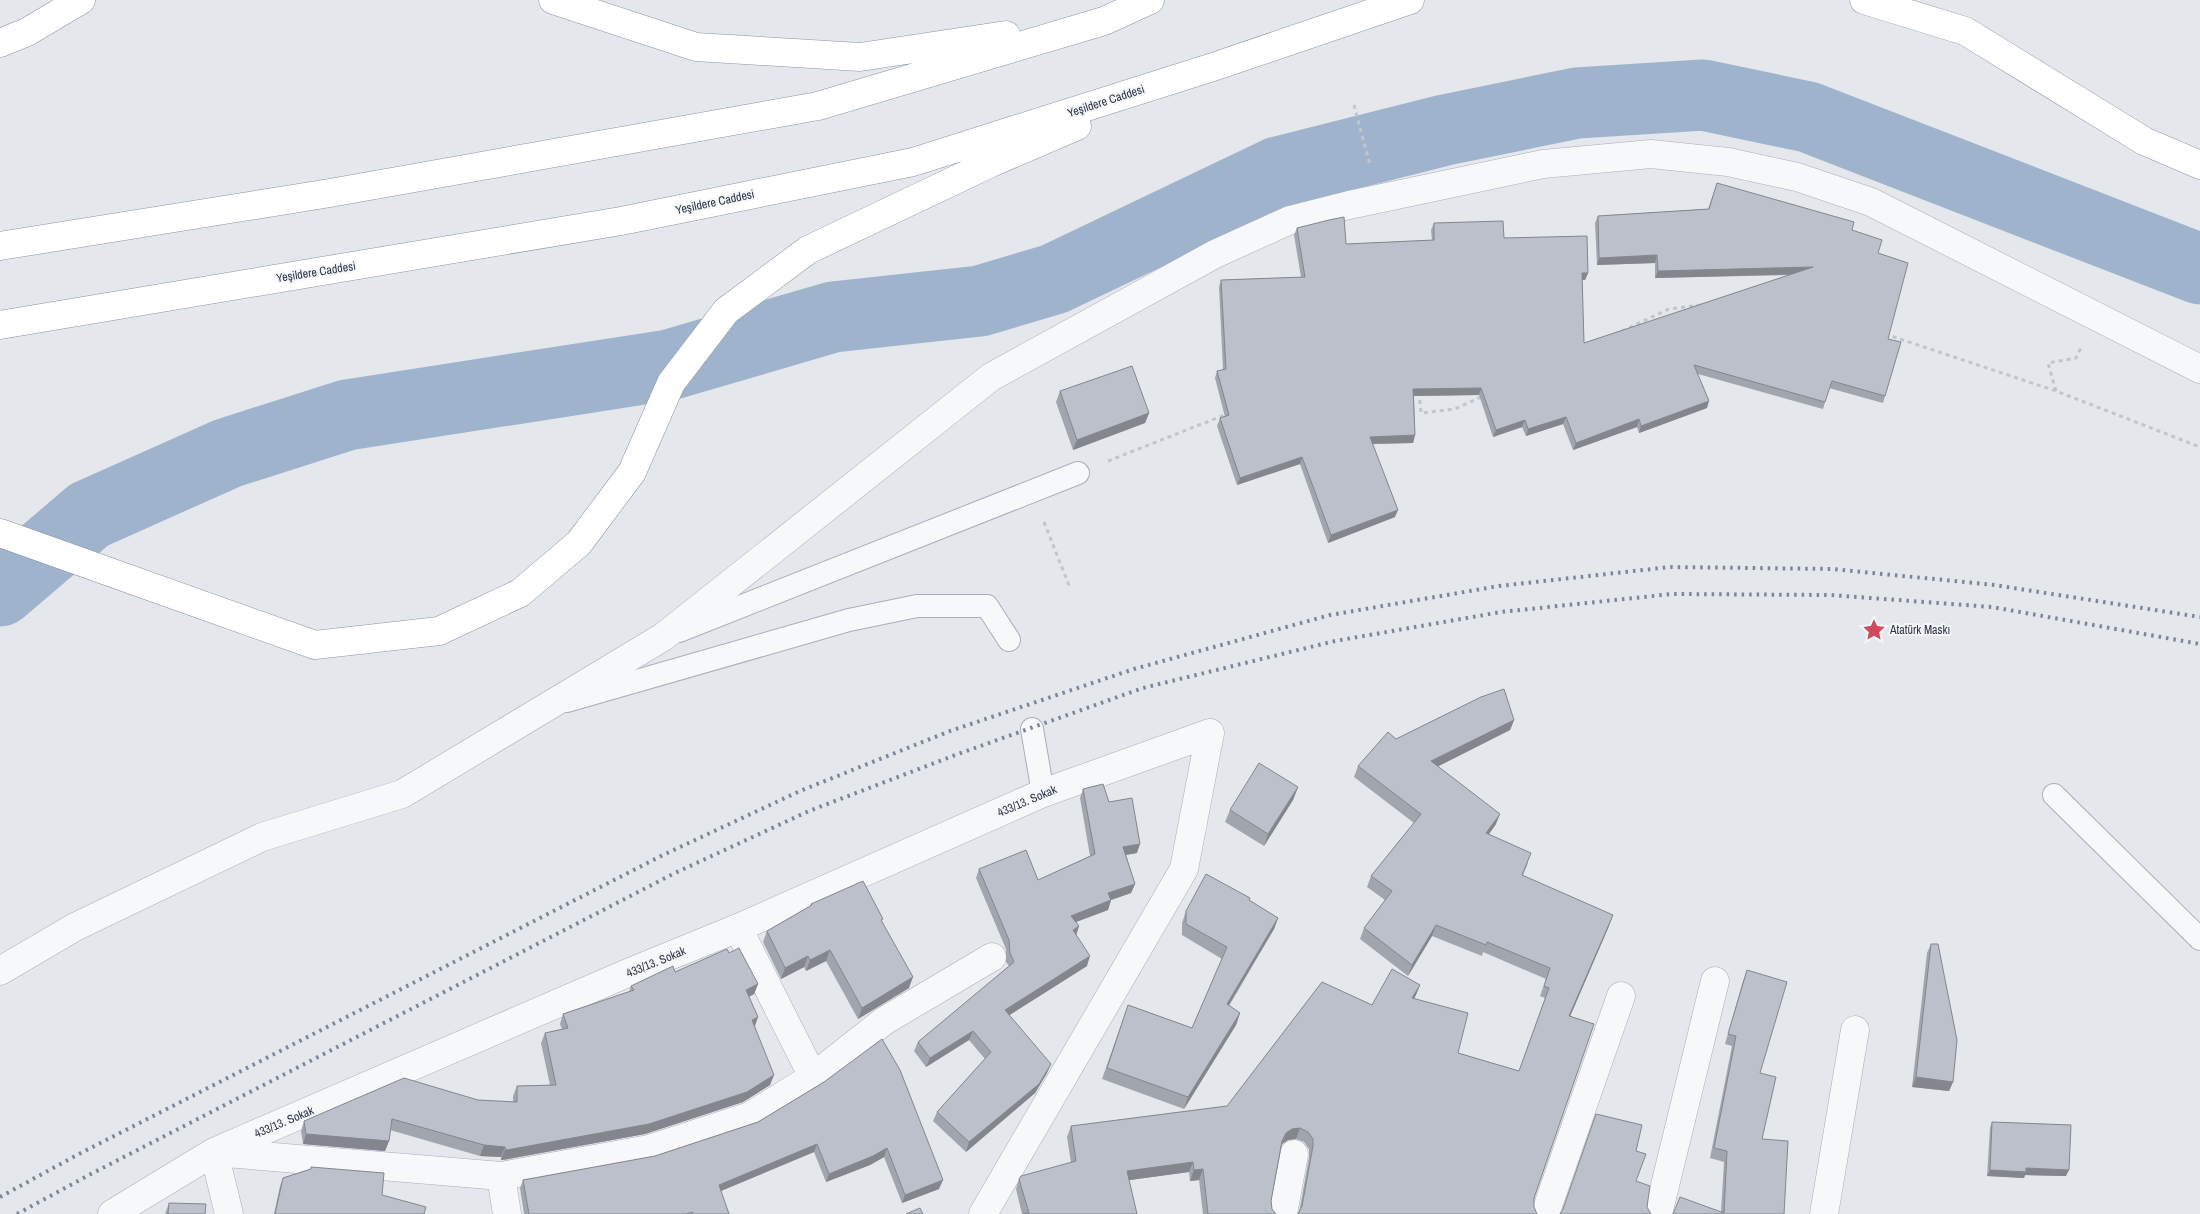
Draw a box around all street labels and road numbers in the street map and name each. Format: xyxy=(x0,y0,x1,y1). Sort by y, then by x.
street label: Yeşildere Caddesi xyxy=(1065,81,1147,121)
street label: Yeşildere Caddesi xyxy=(674,186,756,218)
street label: Yeşildere Caddesi xyxy=(275,258,357,286)
street label: 433/13. Sokak xyxy=(995,781,1059,821)
street label: 433/13. Sokak xyxy=(624,943,688,981)
street label: 433/13. Sokak xyxy=(252,1102,316,1142)

